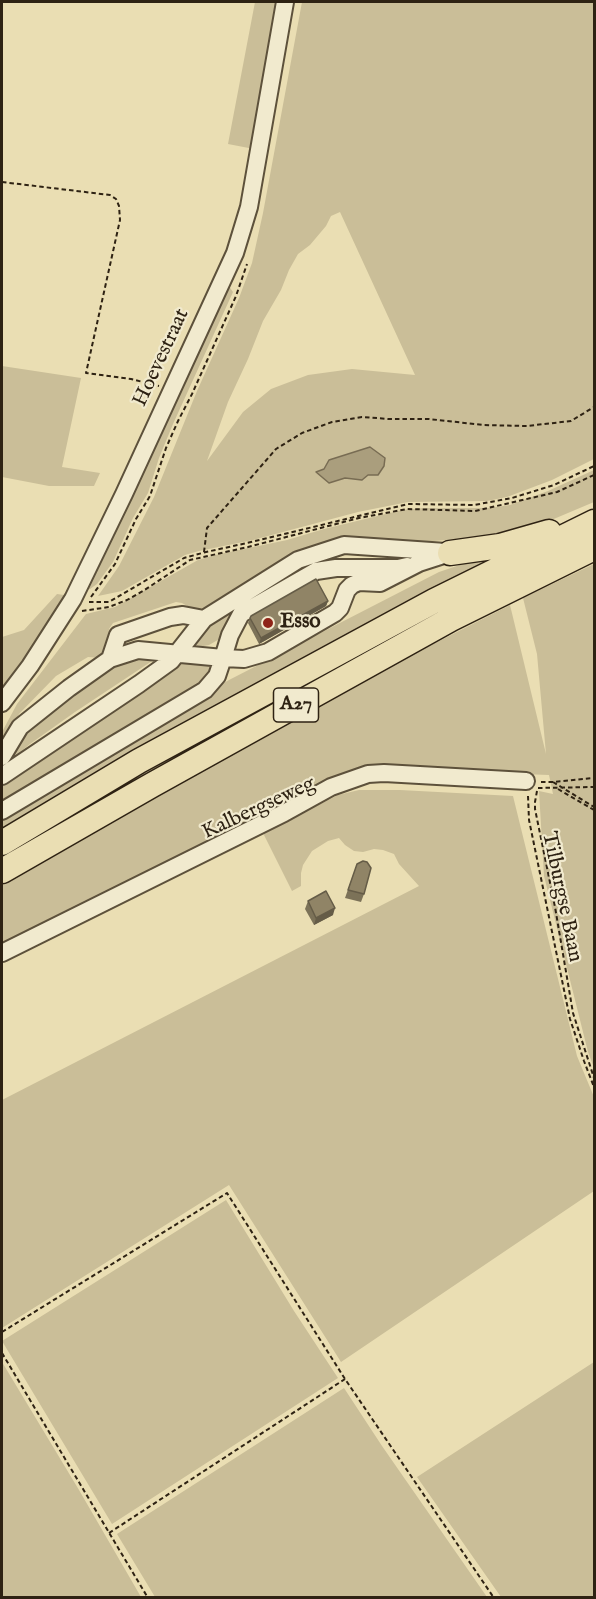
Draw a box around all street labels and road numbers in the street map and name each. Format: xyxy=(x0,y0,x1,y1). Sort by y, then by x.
street label: Hoevestraat xyxy=(128,305,196,411)
road number: A27 xyxy=(274,688,318,722)
street label: Kalbergseweg xyxy=(199,772,319,846)
street label: Tilburgse Baan xyxy=(535,830,587,964)

